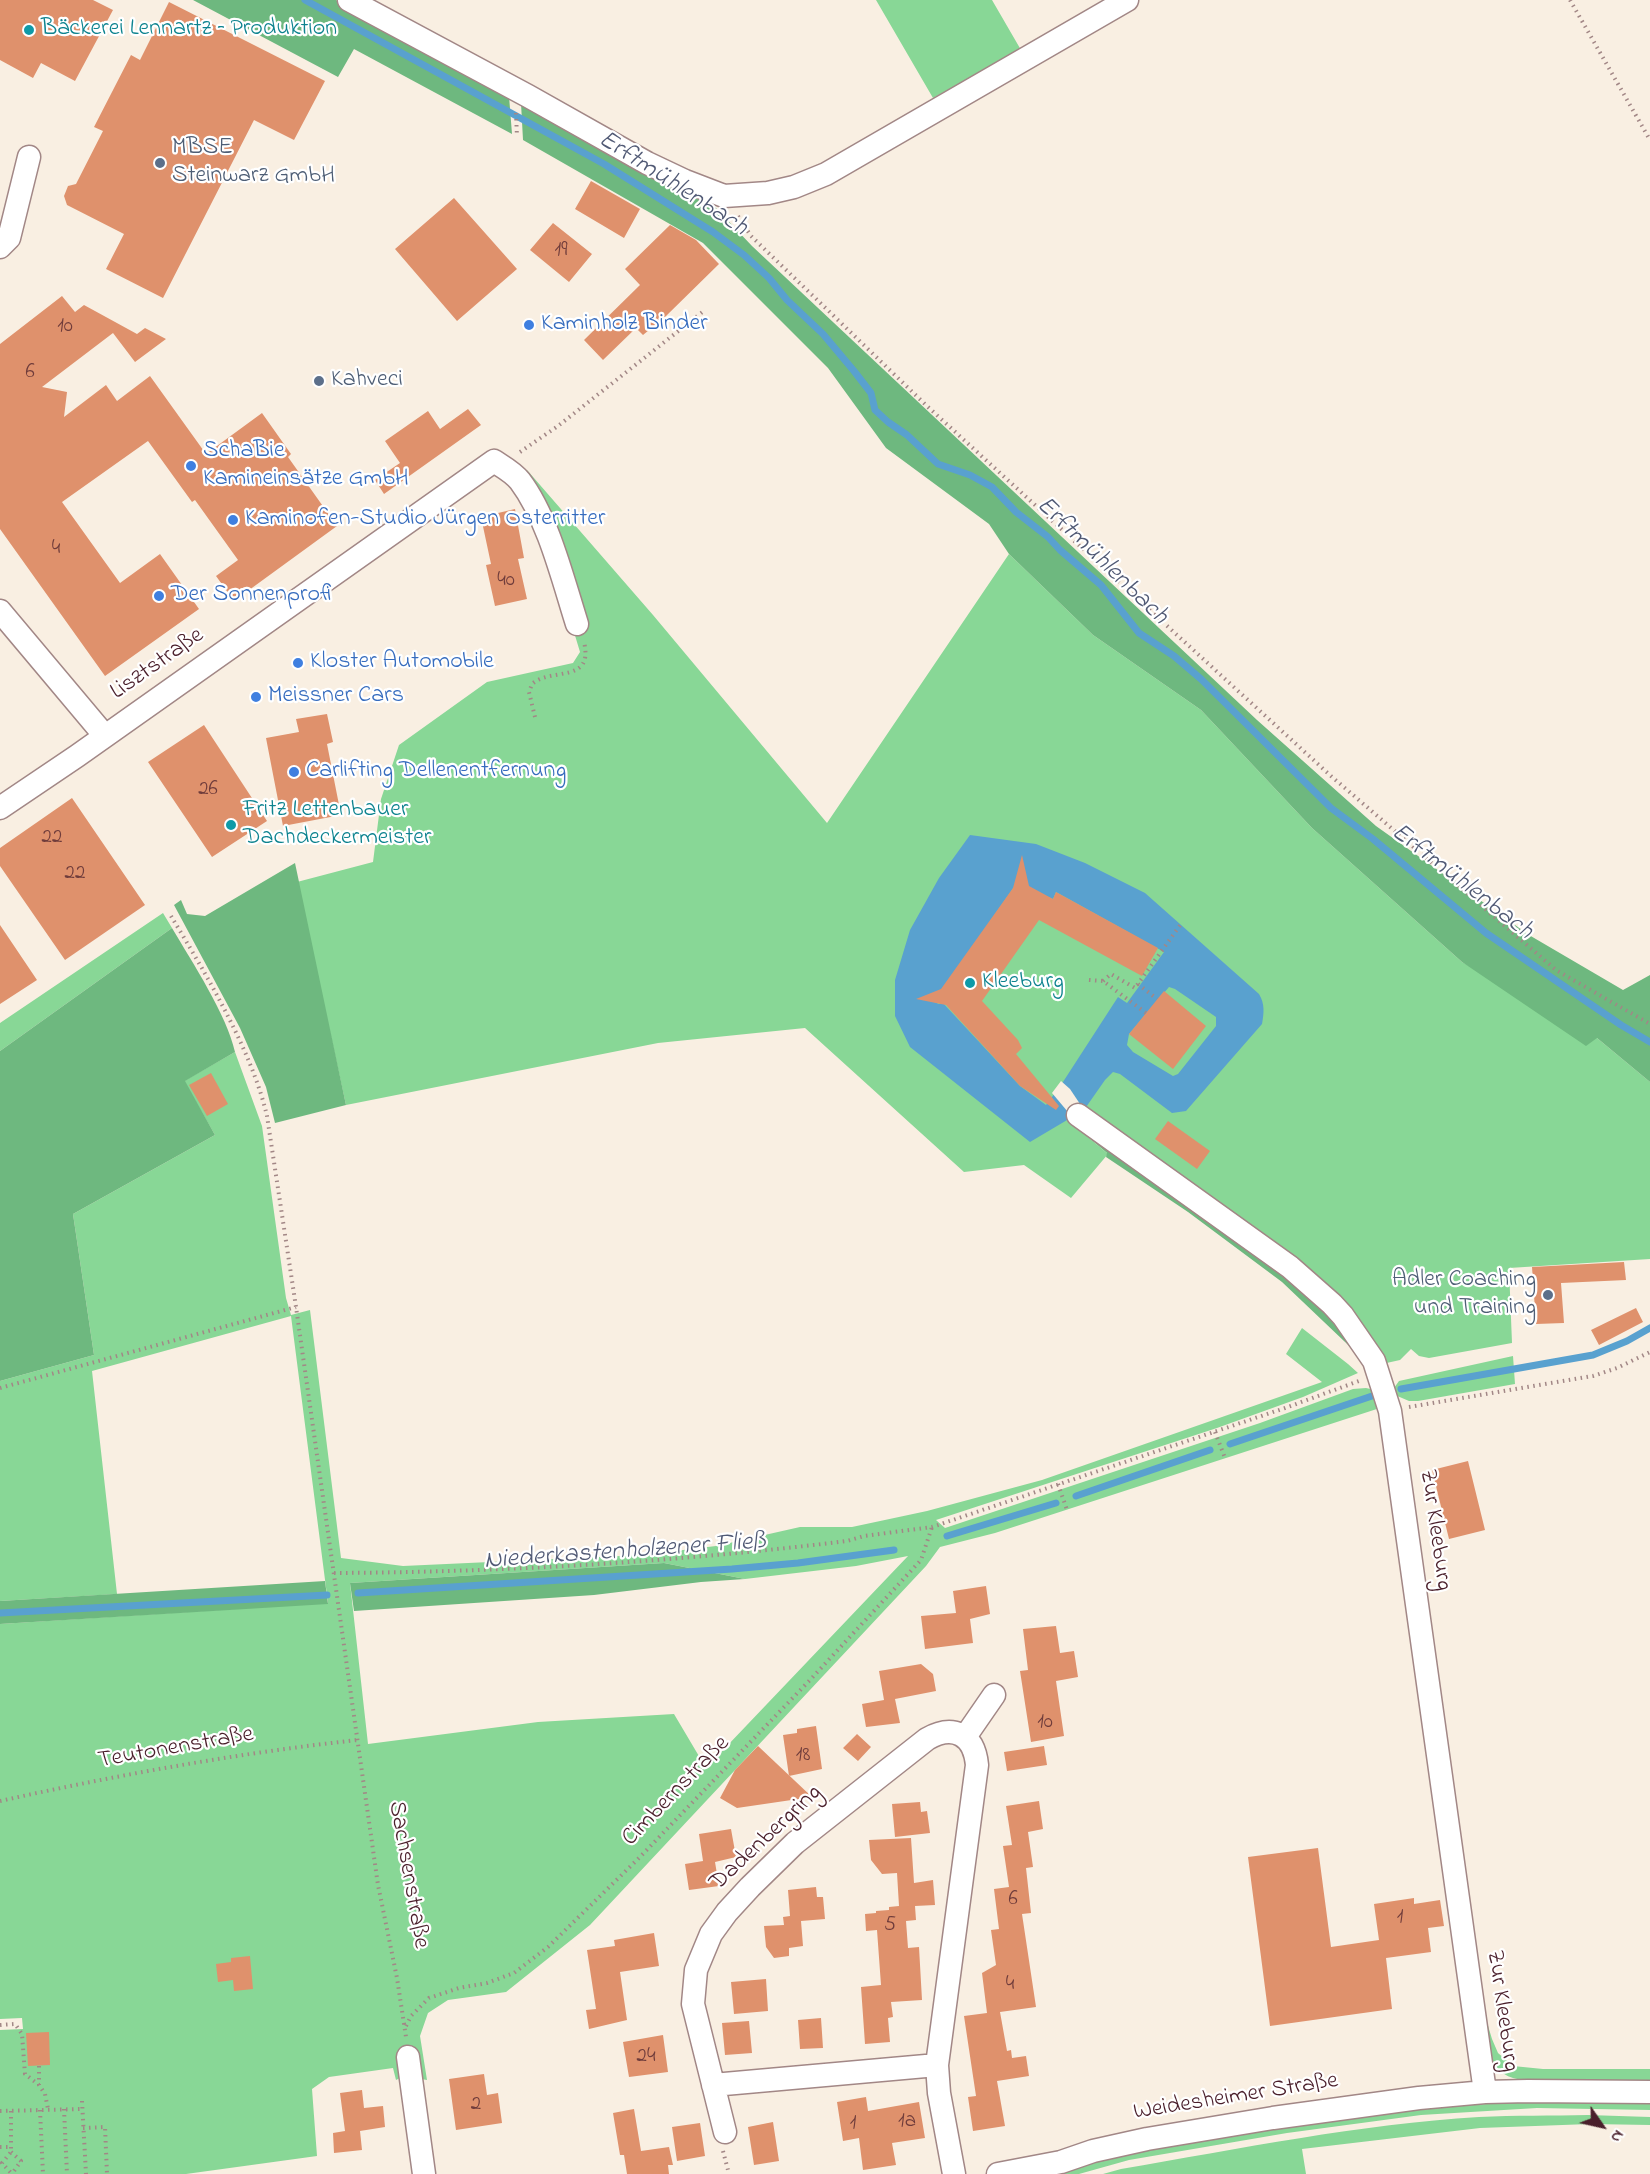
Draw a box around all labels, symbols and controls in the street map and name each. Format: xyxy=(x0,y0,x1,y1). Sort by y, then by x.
place label: Bäckerei Lennartz – Produktion xyxy=(41,16,337,44)
marker: Bäckerei Lennartz – Produktion xyxy=(22,23,36,37)
water label: Erftmühlenbach xyxy=(592,125,752,245)
place label: MBSE Steinwarz GmbH xyxy=(172,135,335,191)
marker: MBSE Steinwarz GmbH xyxy=(153,156,167,170)
house number: 19 xyxy=(555,239,567,265)
place label: Kaminholz Binder xyxy=(541,311,708,339)
house number: 10 xyxy=(57,315,73,341)
marker: Kaminholz Binder xyxy=(522,318,536,332)
house number: 6 xyxy=(25,361,35,387)
place label: Kahveci xyxy=(331,367,403,395)
marker: Kahveci xyxy=(312,374,326,388)
place label: SchaBie Kamineinsätze GmbH xyxy=(203,438,409,494)
marker: SchaBie Kamineinsätze GmbH xyxy=(184,459,198,473)
water label: Erftmühlenbach xyxy=(1029,491,1173,633)
place label: Kaminofen-Studio Jürgen Osterritter xyxy=(245,506,606,534)
marker: Kaminofen-Studio Jürgen Osterritter xyxy=(226,513,240,527)
house number: 4 xyxy=(52,537,60,563)
house number: 40 xyxy=(497,569,515,595)
place label: Der Sonnenprofi xyxy=(171,582,335,610)
marker: Der Sonnenprofi xyxy=(152,589,166,603)
street label: Lisztstraße xyxy=(106,622,210,708)
place label: Kloster Automobile xyxy=(310,649,494,677)
marker: Kloster Automobile xyxy=(291,656,305,670)
place label: Meissner Cars xyxy=(268,683,404,711)
marker: Meissner Cars xyxy=(249,690,263,704)
place label: Carlifting Dellenentfernung xyxy=(306,758,566,786)
marker: Carlifting Dellenentfernung xyxy=(287,765,301,779)
house number: 26 xyxy=(198,778,218,804)
place label: Fritz Lettenbauer Dachdeckermeister xyxy=(243,797,431,853)
marker: Fritz Lettenbauer Dachdeckermeister xyxy=(224,818,238,832)
water label: Erftmühlenbach xyxy=(1384,818,1538,948)
house number: 22 xyxy=(42,826,62,852)
house number: 22 xyxy=(65,862,85,888)
place label: Kleeburg xyxy=(982,969,1064,997)
marker: Kleeburg xyxy=(963,976,977,990)
place label: Adler Coaching und Training xyxy=(1392,1267,1536,1323)
marker: Adler Coaching und Training xyxy=(1541,1288,1555,1302)
street label: Zur Kleeburg xyxy=(1411,1467,1457,1593)
water label: Niederkastenholzener Fließ xyxy=(483,1528,767,1578)
house number: 10 xyxy=(1037,1711,1053,1737)
street label: Teutonenstraße xyxy=(96,1721,256,1777)
street label: Cimbernstraße xyxy=(617,1731,737,1853)
house number: 18 xyxy=(796,1744,810,1770)
street label: Dadenbergring xyxy=(705,1780,829,1898)
street label: Sachsenstraße xyxy=(380,1799,434,1951)
house number: 6 xyxy=(1008,1888,1018,1914)
house number: 1 xyxy=(1397,1906,1403,1932)
house number: 5 xyxy=(884,1914,896,1940)
street label: Zur Kleeburg xyxy=(1478,1948,1524,2074)
house number: 4 xyxy=(1006,1973,1014,1999)
house number: 24 xyxy=(636,2045,656,2071)
street label: Weidesheimer Straße xyxy=(1132,2068,1340,2128)
house number: 2 xyxy=(471,2093,481,2119)
north arrow xyxy=(1572,2096,1632,2156)
house number: 1a xyxy=(898,2110,916,2136)
house number: 1 xyxy=(850,2112,856,2138)
text: N xyxy=(1604,2125,1630,2147)

